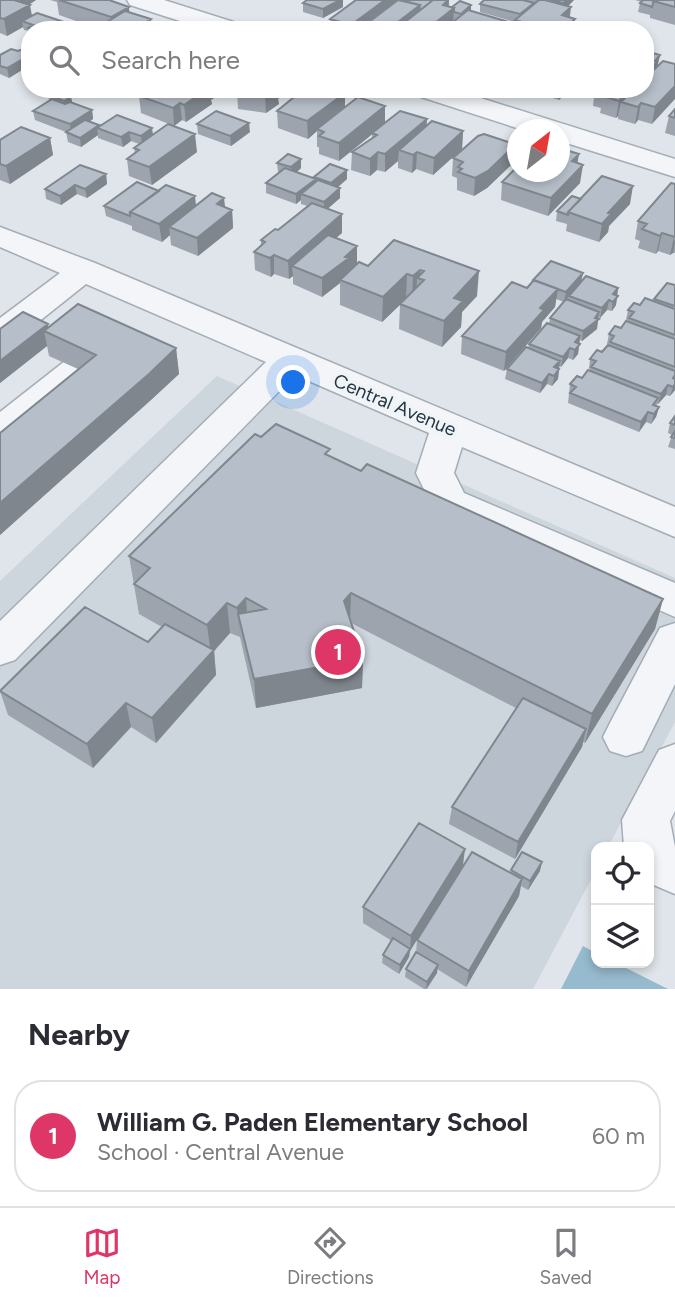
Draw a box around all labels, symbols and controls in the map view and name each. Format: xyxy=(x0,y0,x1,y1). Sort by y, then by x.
search box xyxy=(21,21,654,98)
icon: search xyxy=(45,41,83,79)
text: Search here xyxy=(101,44,240,76)
north arrow xyxy=(507,119,570,182)
your location xyxy=(276,365,310,399)
street label: Central Avenue xyxy=(330,369,460,441)
pin: 1 xyxy=(315,626,361,678)
map controls xyxy=(591,842,654,968)
button: locate xyxy=(591,842,654,905)
button: layers xyxy=(591,905,654,968)
text: Nearby xyxy=(28,1016,130,1053)
text: William G. Paden Elementary School xyxy=(97,1106,528,1138)
text: 1 xyxy=(48,1122,58,1150)
text: 60 m xyxy=(592,1122,645,1150)
text: School · Central Avenue xyxy=(97,1138,344,1166)
tab: Map xyxy=(83,1224,121,1289)
tab: Directions xyxy=(287,1224,374,1289)
tab: Saved xyxy=(540,1224,592,1289)

